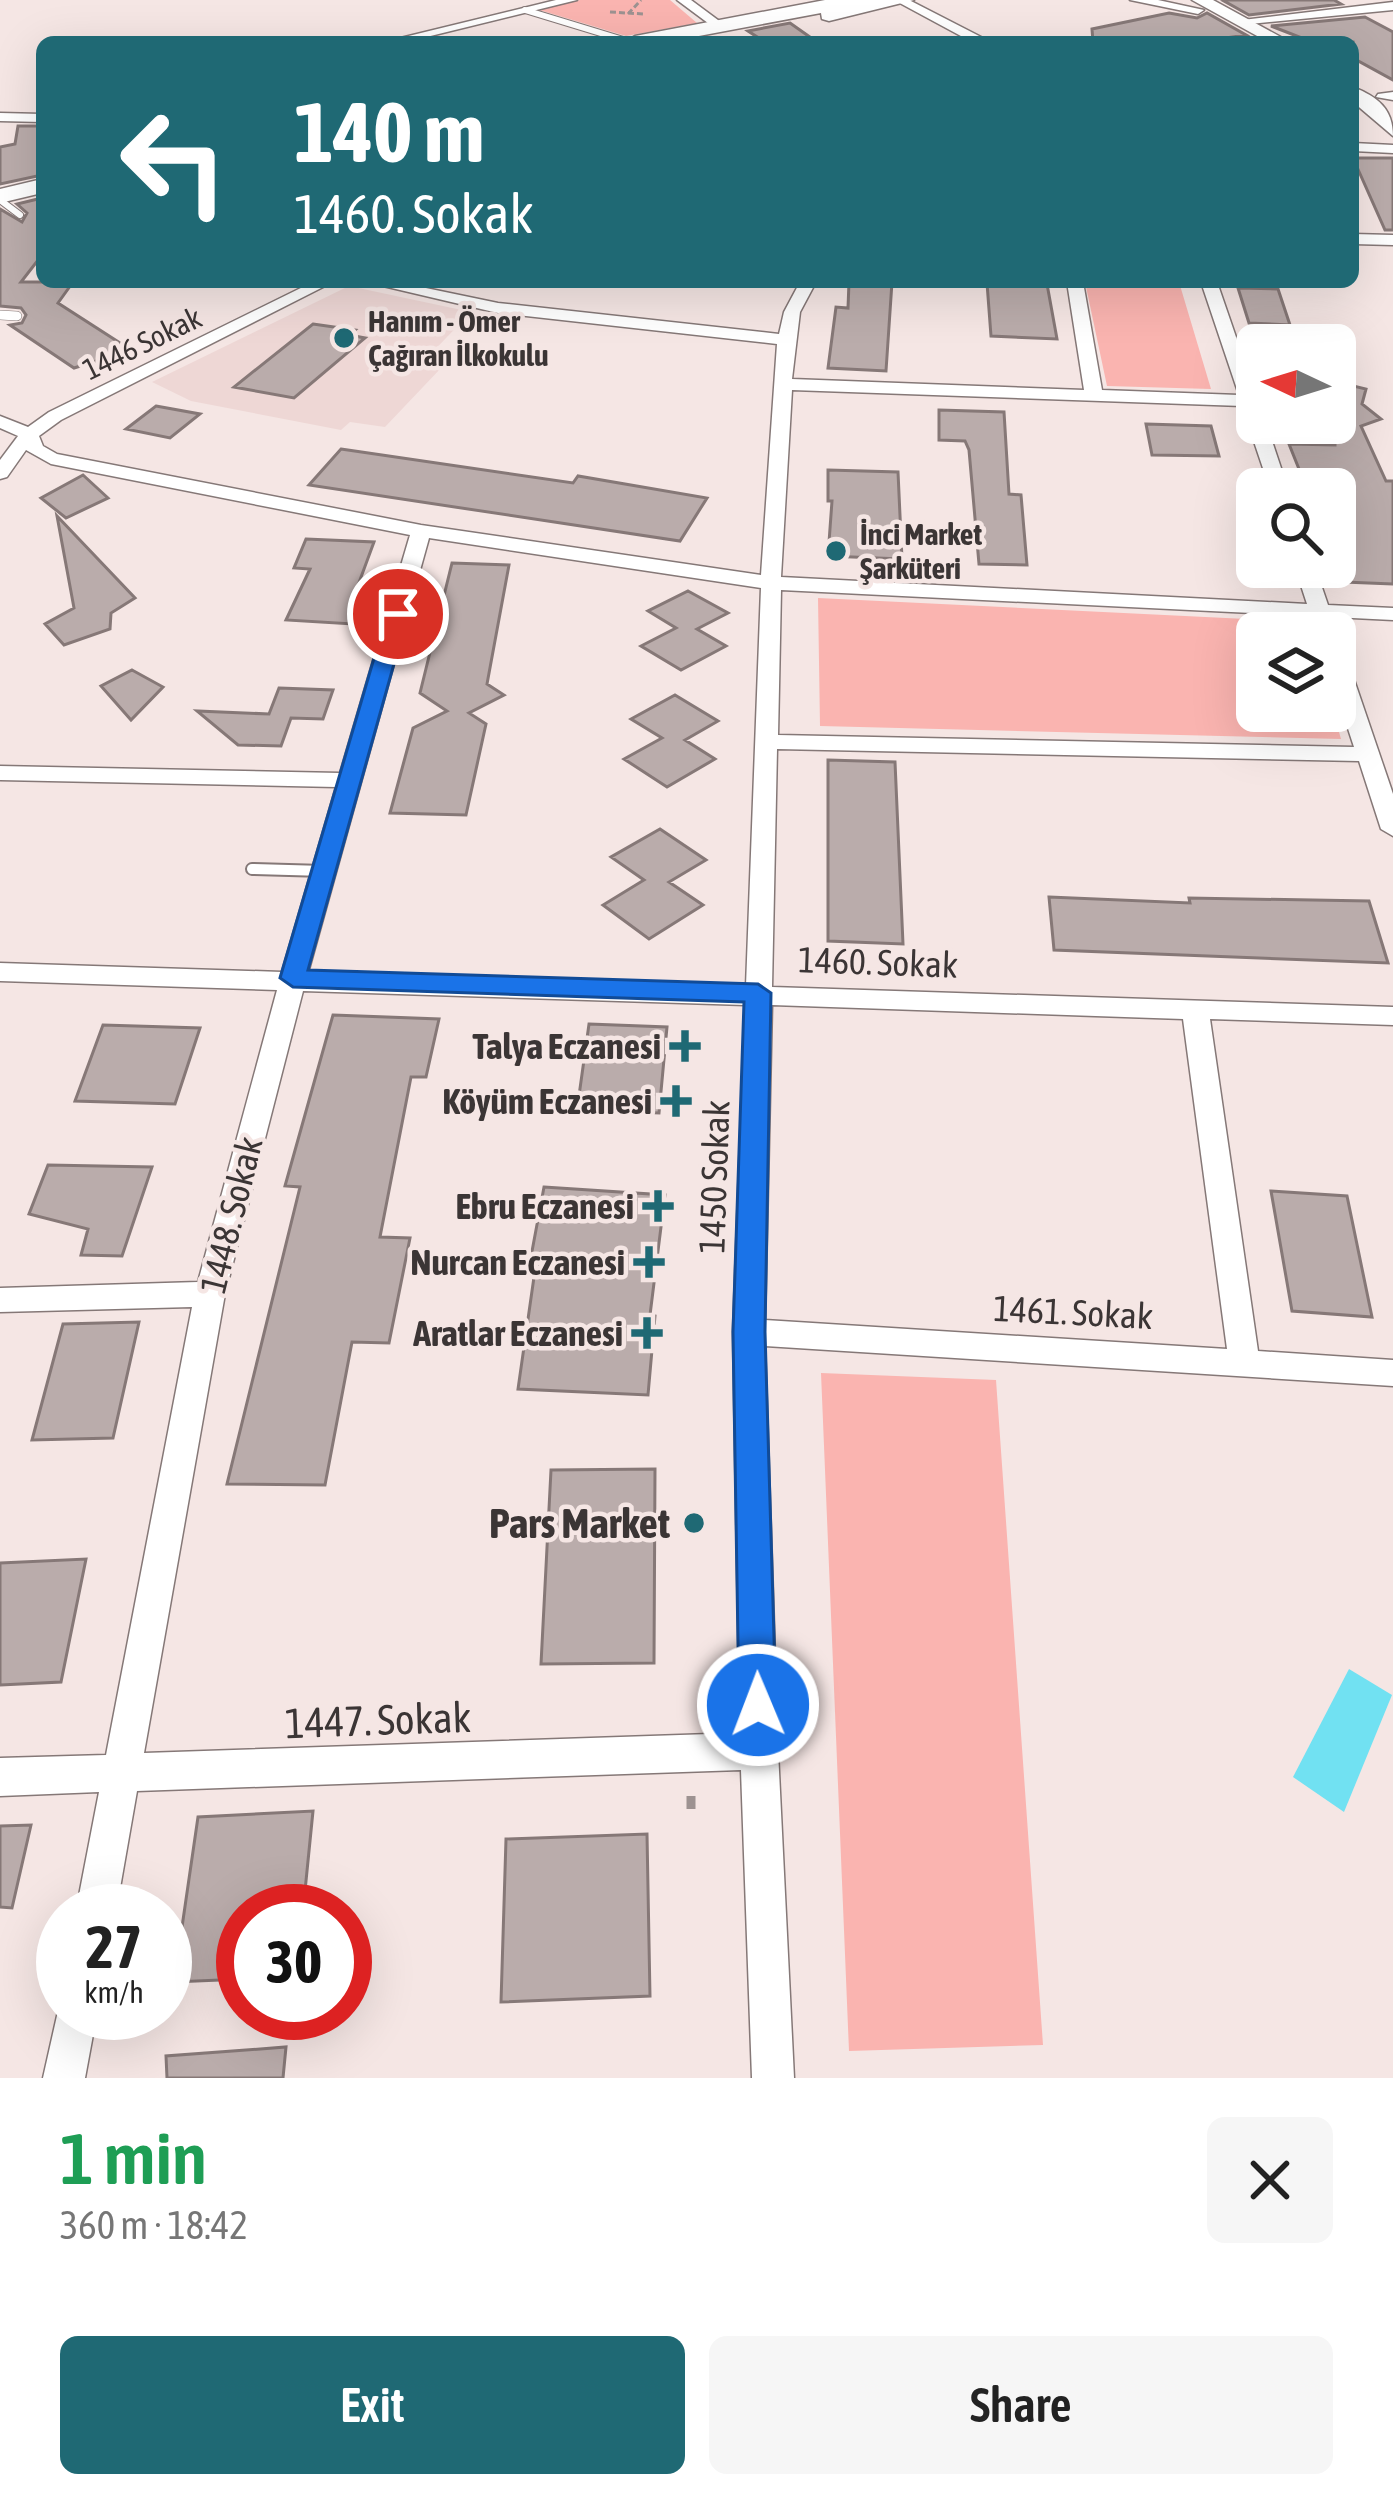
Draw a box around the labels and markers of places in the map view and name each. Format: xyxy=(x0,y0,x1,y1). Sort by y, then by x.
place label: Hanım - Ömer Çağıran İlkokulu xyxy=(368,304,549,372)
marker: Hanım - Ömer Çağıran İlkokulu xyxy=(331,325,357,351)
place label: İnci Market Şarküteri xyxy=(860,517,982,585)
marker: İnci Market Şarküteri xyxy=(823,538,849,564)
pin xyxy=(347,563,449,665)
place label: Talya Eczanesi xyxy=(473,1025,661,1067)
marker: Talya Eczanesi xyxy=(672,1033,698,1059)
place label: Köyüm Eczanesi xyxy=(442,1080,652,1122)
marker: Köyüm Eczanesi xyxy=(663,1088,689,1114)
place label: Ebru Eczanesi xyxy=(456,1185,634,1227)
marker: Ebru Eczanesi xyxy=(645,1193,671,1219)
place label: Nurcan Eczanesi xyxy=(410,1241,625,1283)
marker: Nurcan Eczanesi xyxy=(636,1249,662,1275)
place label: Aratlar Eczanesi xyxy=(412,1312,623,1354)
marker: Aratlar Eczanesi xyxy=(634,1320,660,1346)
place label: Pars Market xyxy=(489,1499,670,1547)
marker: Pars Market xyxy=(681,1510,707,1536)

